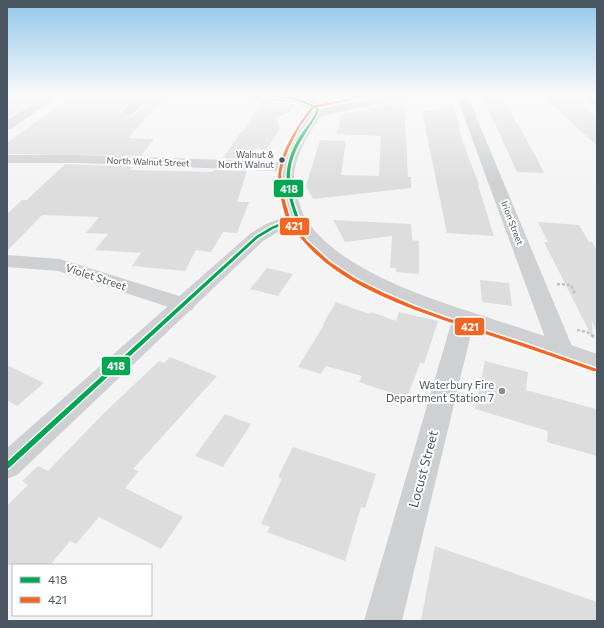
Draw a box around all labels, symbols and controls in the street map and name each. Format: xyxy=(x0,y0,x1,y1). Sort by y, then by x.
place label: Walnut & North Walnut xyxy=(218,149,274,170)
street label: North Walnut Street xyxy=(106,155,190,168)
marker: Walnut & North Walnut xyxy=(277,155,287,165)
line badge: 418 xyxy=(273,179,304,198)
text: 418 xyxy=(280,182,298,195)
street label: Irion Street xyxy=(499,199,526,247)
line badge: 421 xyxy=(279,217,310,236)
text: 421 xyxy=(285,219,303,232)
street label: Violet Street xyxy=(64,261,129,293)
line badge: 421 xyxy=(454,317,485,336)
text: 421 xyxy=(461,320,479,333)
line badge: 418 xyxy=(101,356,131,376)
text: 418 xyxy=(107,359,125,372)
place label: Waterbury Fire Department Station 7 xyxy=(386,378,494,404)
marker: Waterbury Fire Department Station 7 xyxy=(497,386,507,396)
street label: Locust Street xyxy=(405,429,441,509)
legend xyxy=(12,564,152,616)
text: 418 xyxy=(48,572,67,586)
text: 421 xyxy=(48,592,67,606)

